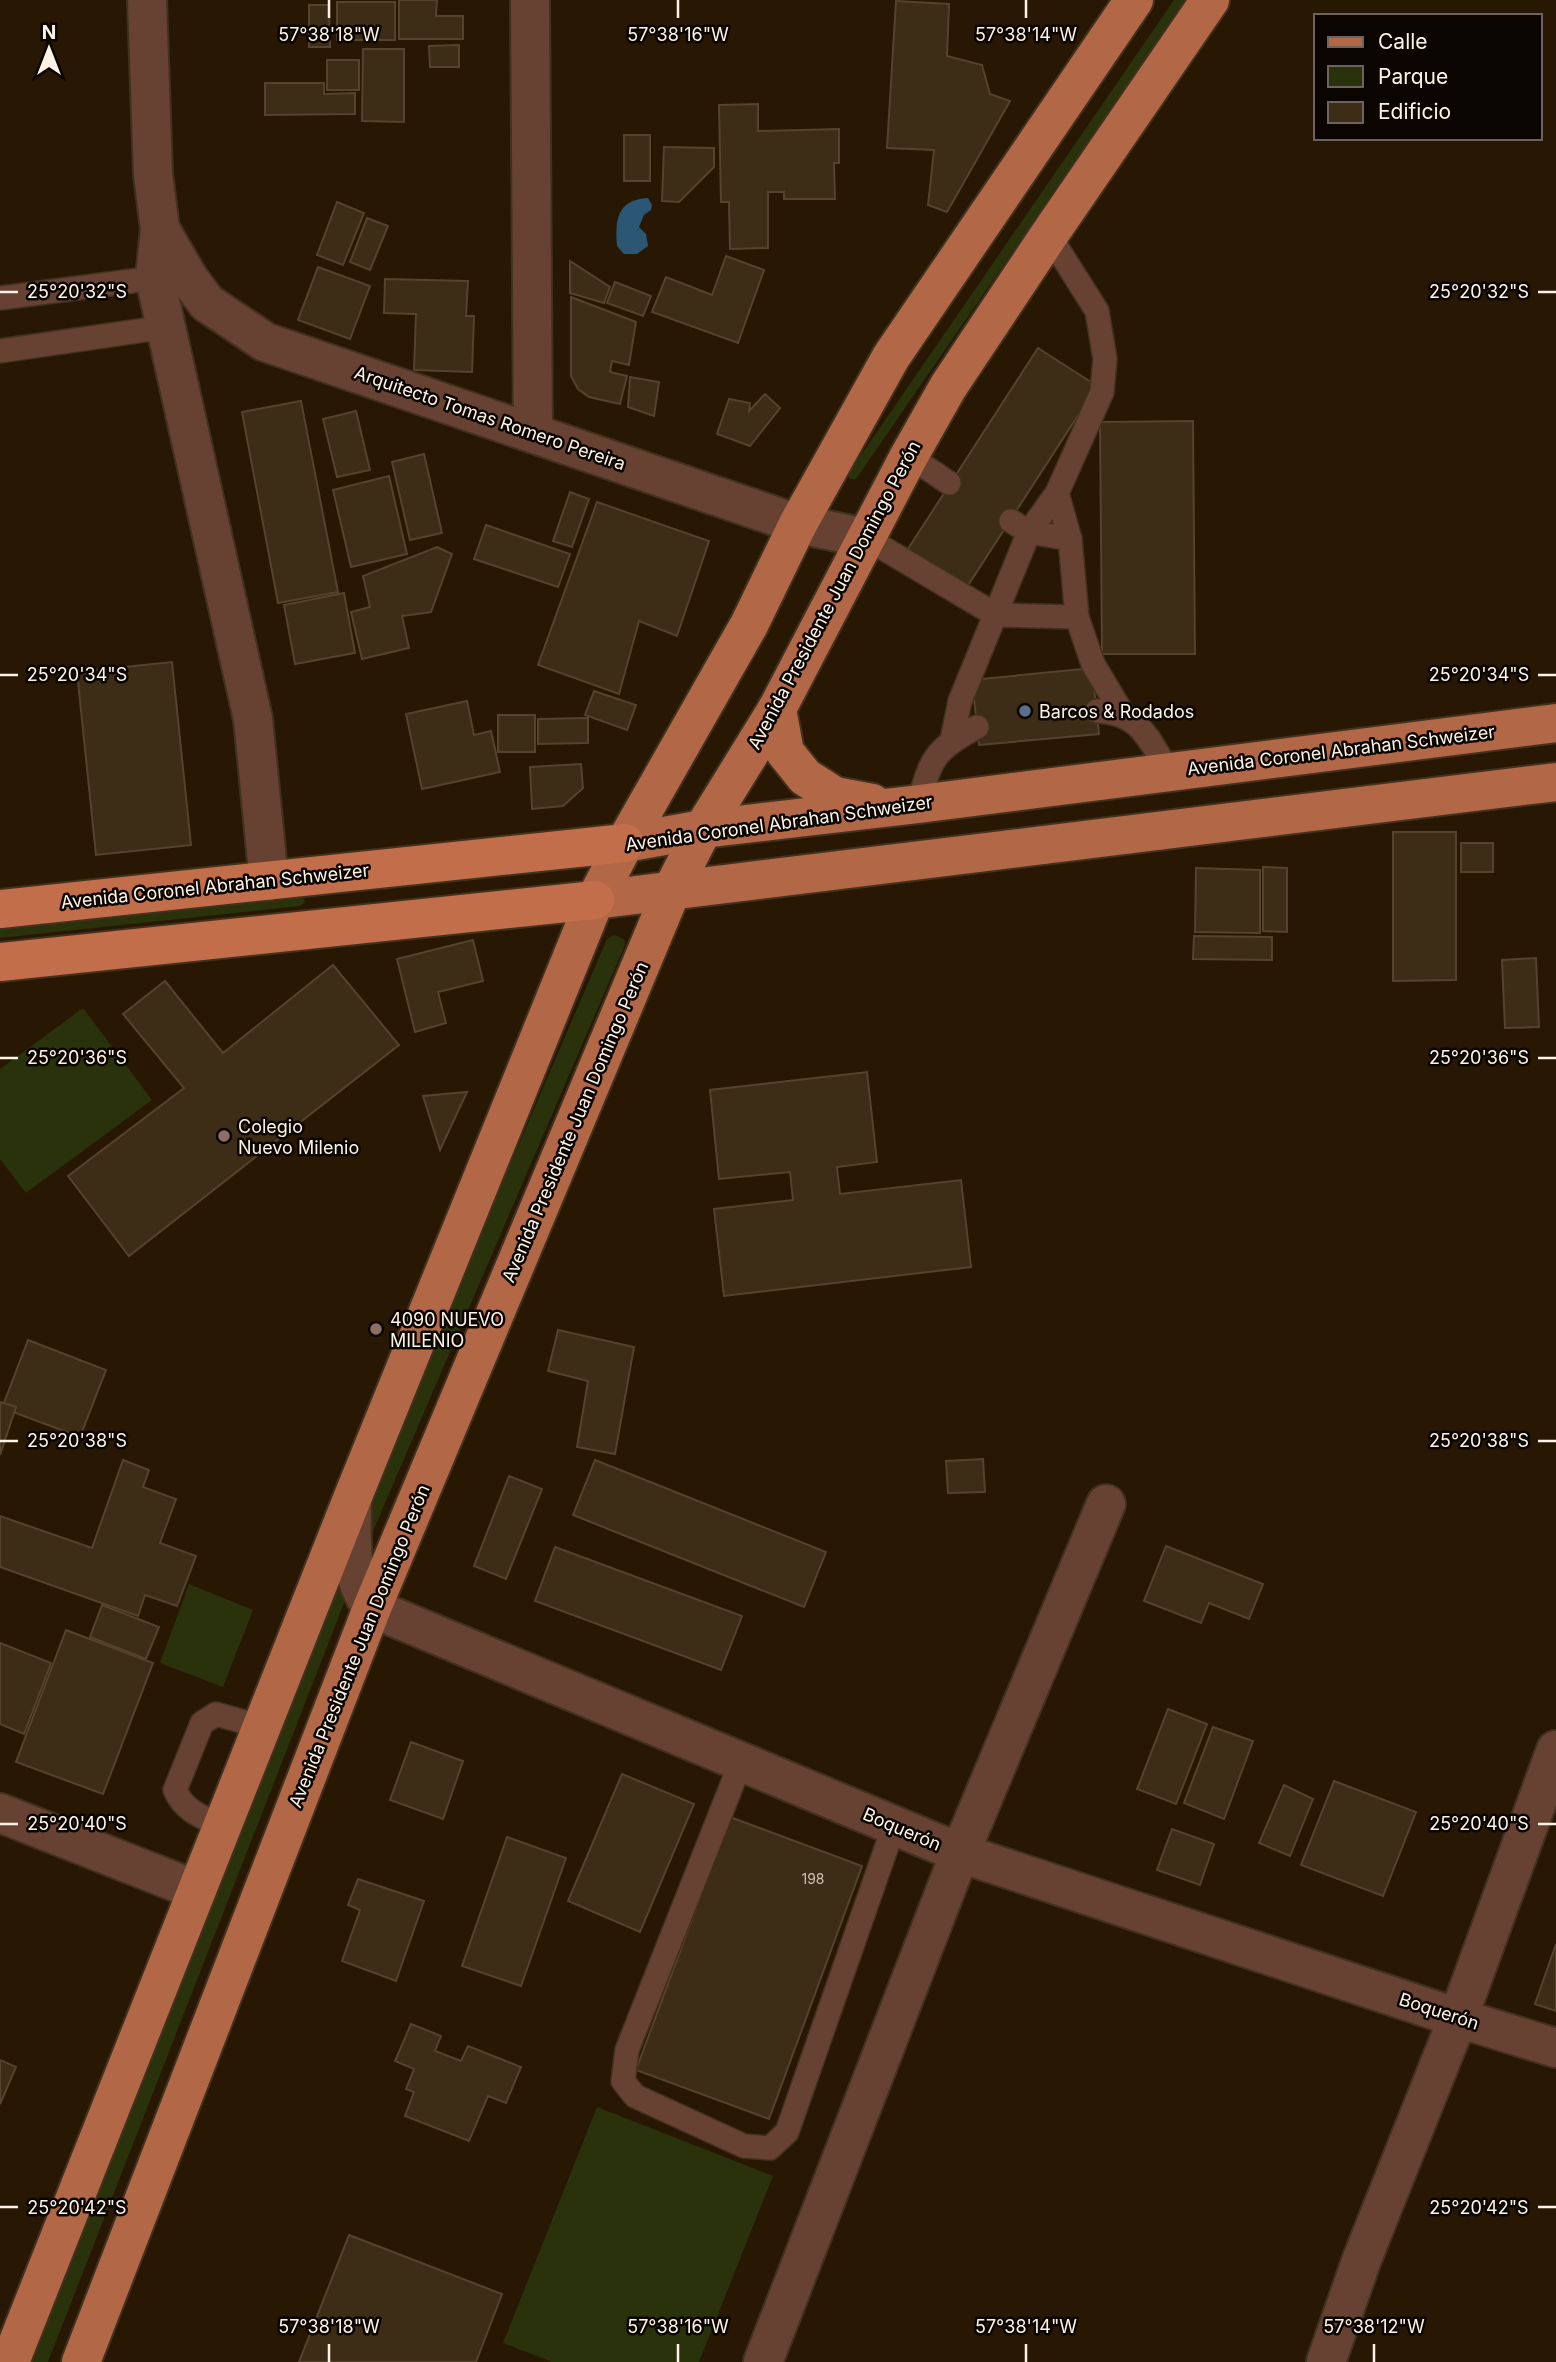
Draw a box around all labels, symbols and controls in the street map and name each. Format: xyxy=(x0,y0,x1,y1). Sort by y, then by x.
north arrow xyxy=(14,14,84,84)
legend xyxy=(1314,14,1542,140)
text: N xyxy=(42,21,56,44)
text: 57°38'18"W xyxy=(278,24,380,45)
text: 57°38'16"W xyxy=(627,24,729,45)
text: 57°38'14"W xyxy=(975,24,1077,45)
text: Calle xyxy=(1378,29,1428,54)
text: Parque xyxy=(1378,64,1448,89)
text: Edificio xyxy=(1378,99,1451,124)
text: 25°20'32"S xyxy=(27,281,127,302)
text: 25°20'32"S xyxy=(1429,281,1529,302)
street label: Arquitecto Tomas Romero Pereira xyxy=(352,362,628,474)
street label: Avenida Presidente Juan Domingo Perón xyxy=(743,437,925,753)
text: 25°20'34"S xyxy=(27,664,127,685)
text: 25°20'34"S xyxy=(1429,664,1529,685)
place label: Barcos & Rodados xyxy=(1039,701,1194,722)
marker: Barcos & Rodados xyxy=(1017,703,1033,719)
street label: Avenida Coronel Abrahan Schweizer xyxy=(1186,721,1496,779)
street label: Avenida Coronel Abrahan Schweizer xyxy=(624,791,934,855)
street label: Avenida Coronel Abrahan Schweizer xyxy=(60,859,370,913)
street label: Avenida Presidente Juan Domingo Perón xyxy=(498,958,652,1286)
text: 25°20'36"S xyxy=(27,1047,127,1068)
text: 25°20'36"S xyxy=(1429,1047,1529,1068)
place label: Colegio Nuevo Milenio xyxy=(238,1116,359,1158)
marker: Colegio Nuevo Milenio xyxy=(216,1128,232,1144)
place label: 4090 NUEVO MILENIO xyxy=(390,1309,504,1351)
marker: 4090 NUEVO MILENIO xyxy=(368,1321,384,1337)
text: 25°20'38"S xyxy=(27,1430,127,1451)
text: 25°20'38"S xyxy=(1429,1430,1529,1451)
street label: Avenida Presidente Juan Domingo Perón xyxy=(284,1481,434,1811)
street label: Boquerón xyxy=(860,1803,944,1855)
text: 25°20'40"S xyxy=(27,1813,127,1834)
text: 25°20'40"S xyxy=(1429,1813,1529,1834)
house number: 198 xyxy=(801,1870,825,1887)
street label: Boquerón xyxy=(1396,1988,1482,2034)
text: 25°20'42"S xyxy=(27,2197,127,2218)
text: 25°20'42"S xyxy=(1429,2197,1529,2218)
text: 57°38'18"W xyxy=(278,2316,380,2337)
text: 57°38'16"W xyxy=(627,2316,729,2337)
text: 57°38'14"W xyxy=(975,2316,1077,2337)
text: 57°38'12"W xyxy=(1323,2316,1425,2337)

